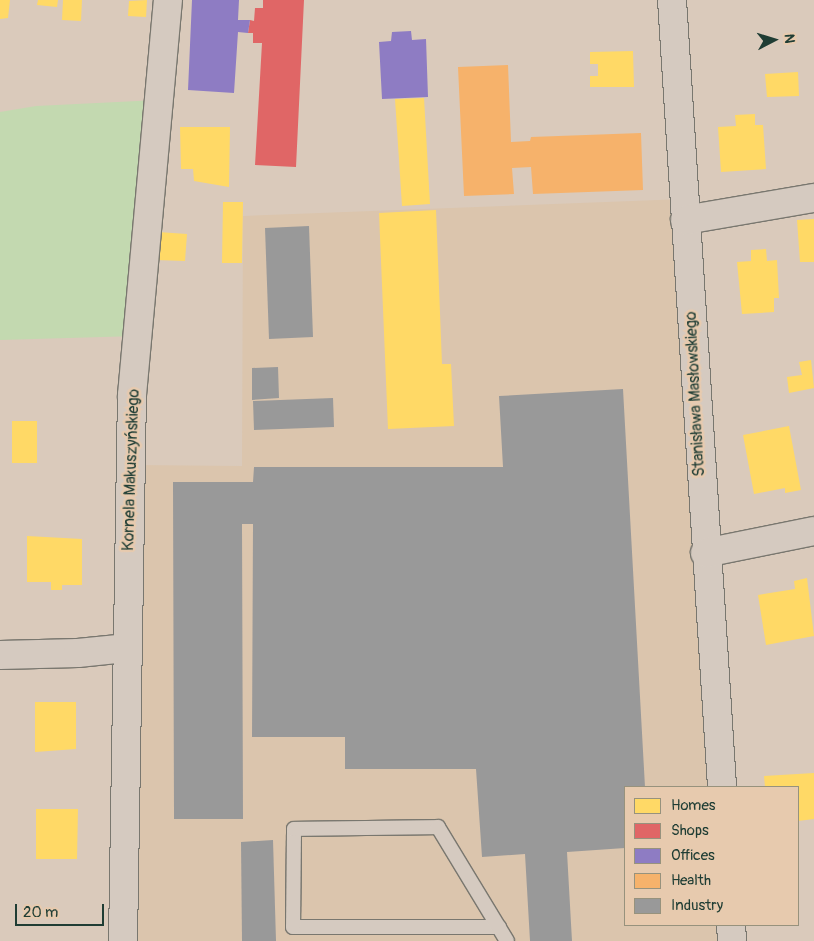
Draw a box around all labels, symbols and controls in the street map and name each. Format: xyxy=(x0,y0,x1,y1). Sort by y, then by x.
north arrow xyxy=(749,15,799,65)
text: N xyxy=(781,33,798,44)
street label: Stanisława Masłowskiego xyxy=(681,311,709,477)
street label: Kornela Makuszyńskiego xyxy=(119,389,143,551)
legend xyxy=(624,786,799,926)
text: Homes xyxy=(671,796,716,815)
text: Shops xyxy=(671,821,709,840)
text: Offices xyxy=(671,846,715,865)
text: Health xyxy=(671,871,711,890)
scale bar xyxy=(18,894,106,926)
text: Industry xyxy=(671,896,723,915)
text: 20 m xyxy=(23,903,58,922)

